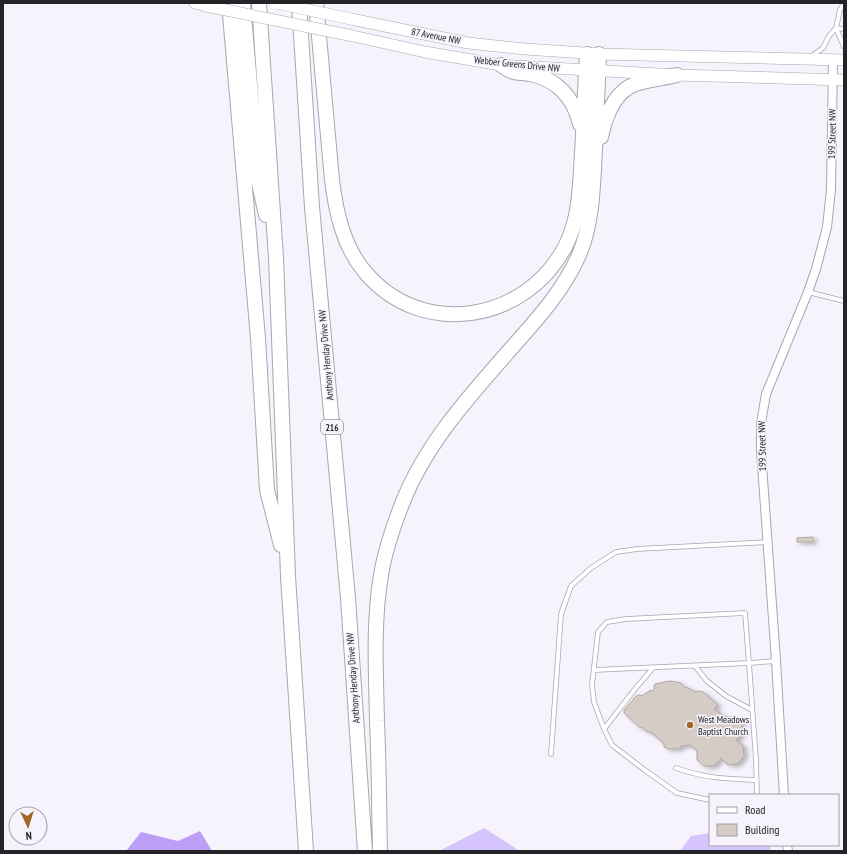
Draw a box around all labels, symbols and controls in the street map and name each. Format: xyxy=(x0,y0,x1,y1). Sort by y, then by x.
street label: 87 Avenue NW xyxy=(410,25,462,47)
street label: Webber Greens Drive NW xyxy=(473,53,561,75)
street label: 199 Street NW xyxy=(825,108,839,159)
street label: Anthony Henday Drive NW xyxy=(316,309,336,401)
road number: 216 xyxy=(321,420,343,434)
street label: 199 Street NW xyxy=(755,420,769,471)
street label: Anthony Henday Drive NW xyxy=(343,632,363,724)
place label: West Meadows Baptist Church xyxy=(698,713,750,738)
marker: West Meadows Baptist Church xyxy=(685,720,695,730)
legend xyxy=(709,794,839,846)
text: Road xyxy=(745,802,765,817)
north arrow xyxy=(8,806,48,846)
text: Building xyxy=(745,822,780,837)
text: N xyxy=(25,829,32,843)

